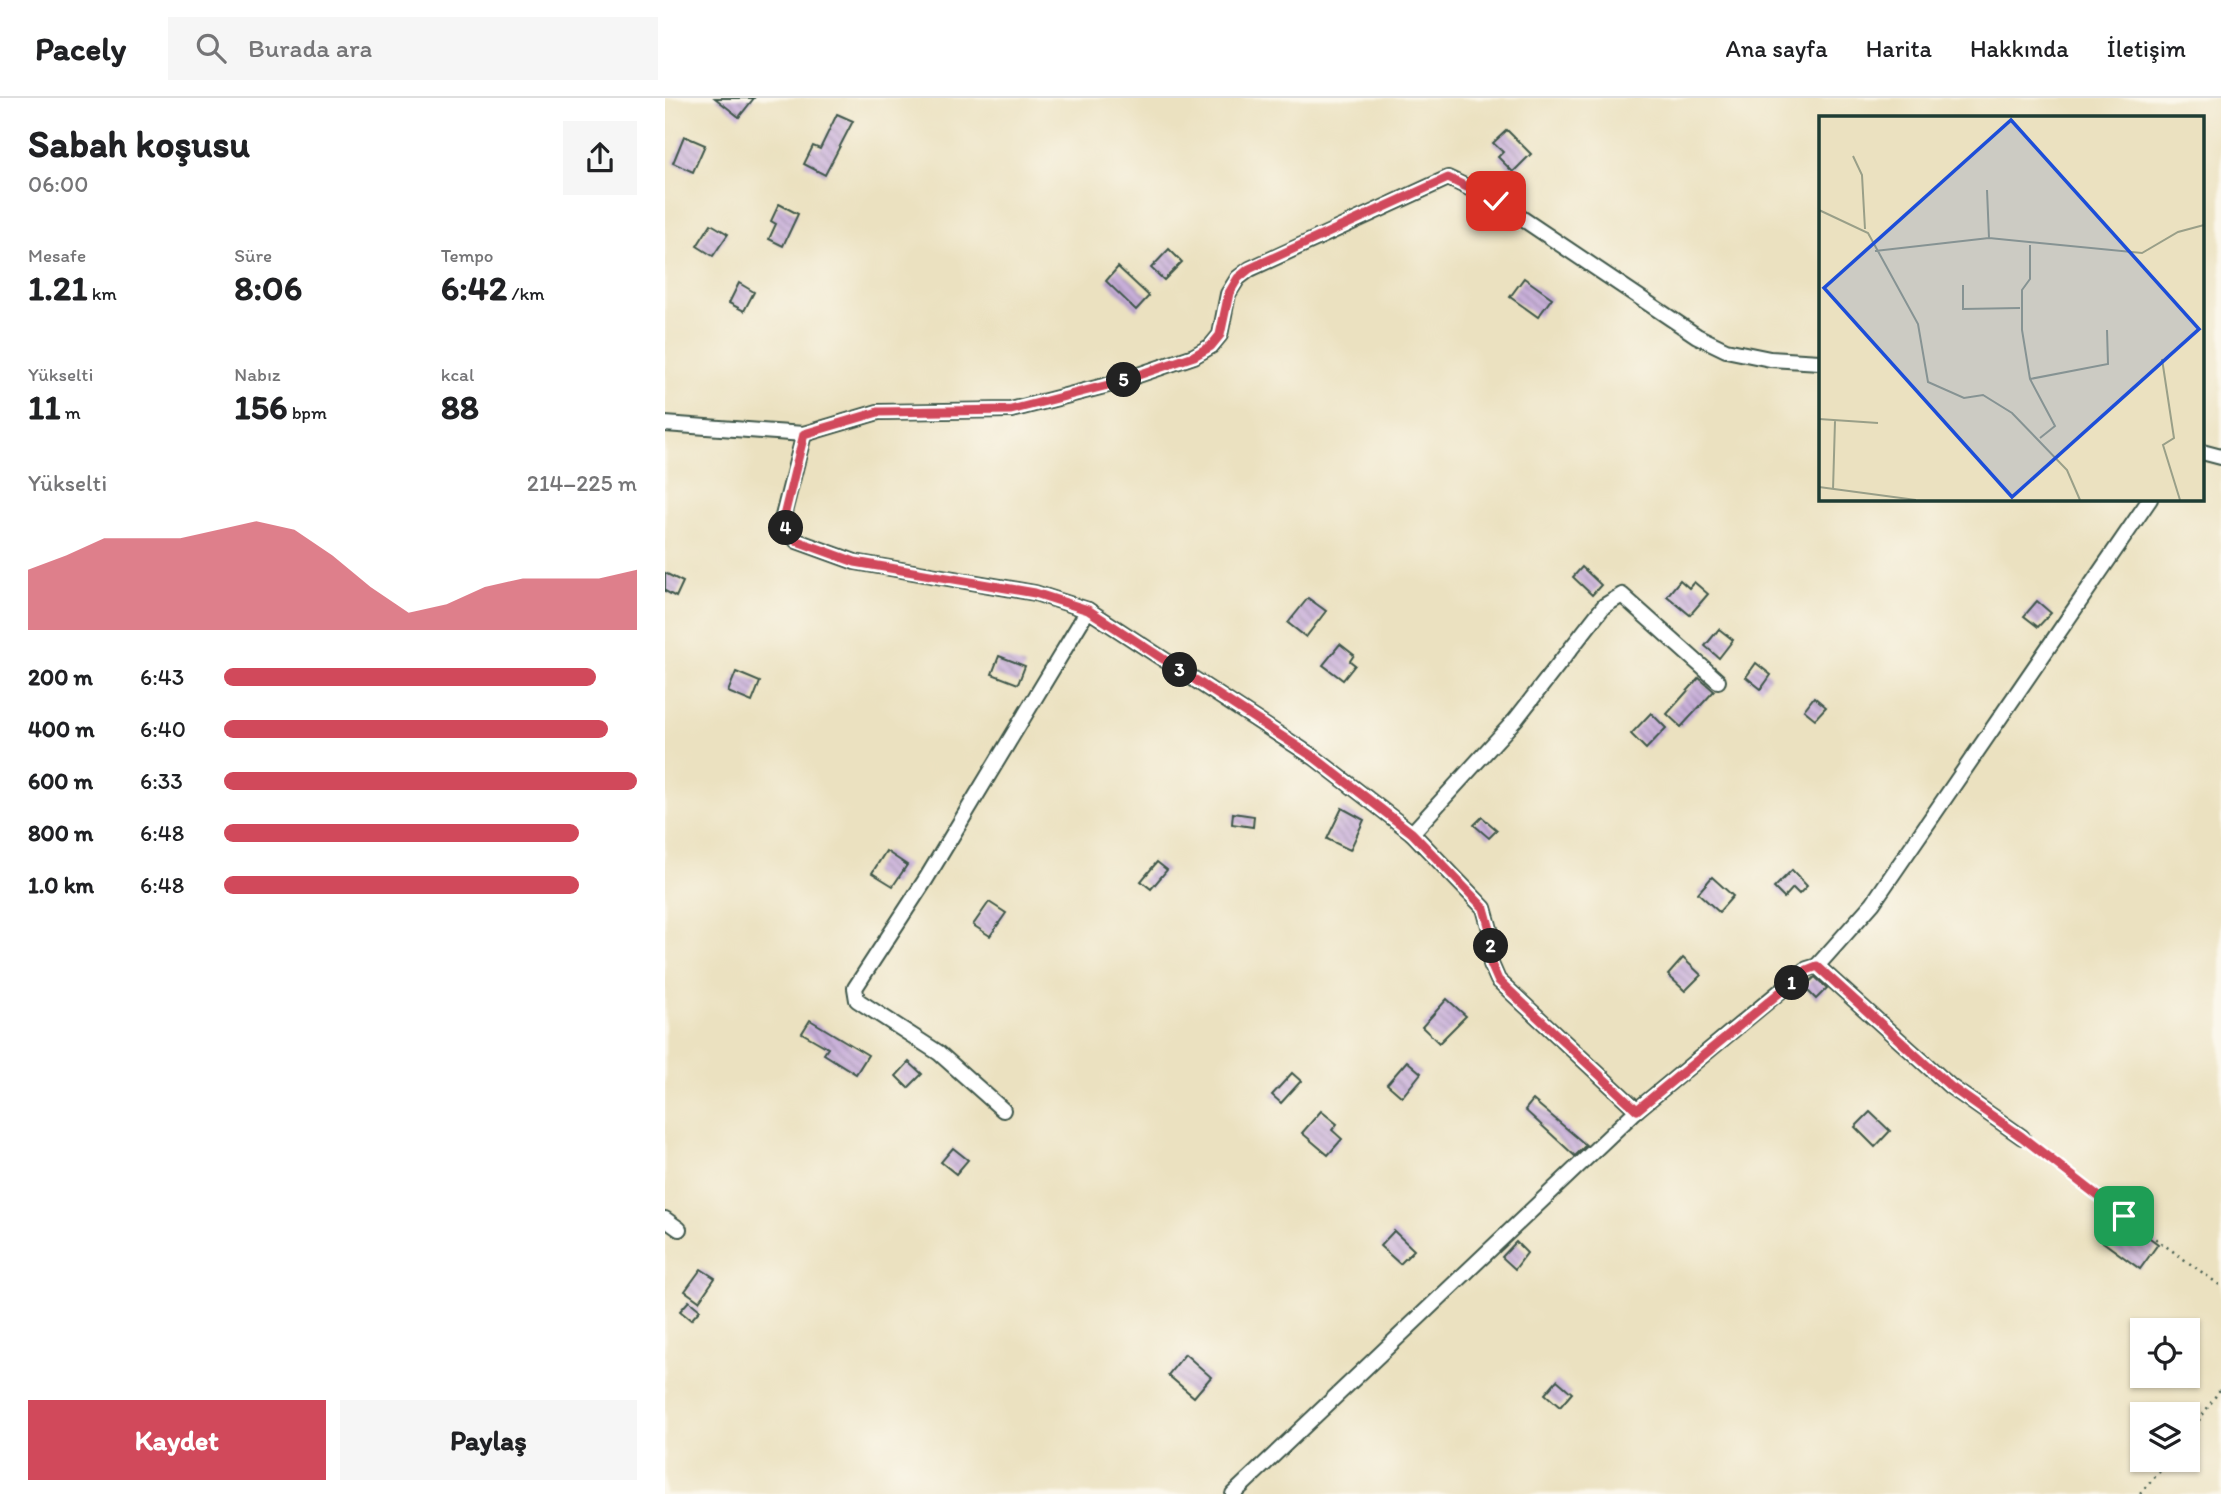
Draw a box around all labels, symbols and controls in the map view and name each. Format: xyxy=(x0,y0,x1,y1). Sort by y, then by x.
search box xyxy=(168,17,658,80)
text: Pacely xyxy=(35,29,126,68)
icon: search xyxy=(192,29,230,67)
text: Burada ara xyxy=(248,32,372,64)
text: Ana sayfa xyxy=(1725,34,1828,63)
text: Harita xyxy=(1866,34,1932,63)
text: Hakkında xyxy=(1970,34,2069,63)
text: İletişim xyxy=(2107,34,2186,63)
inset map xyxy=(1819,116,2203,500)
text: Sabah koşusu xyxy=(28,121,250,167)
button: share xyxy=(563,121,637,195)
text: 06:00 xyxy=(28,170,88,198)
pin xyxy=(1466,171,1526,231)
icon: check xyxy=(1477,182,1515,220)
text: Mesafe xyxy=(28,244,86,267)
text: Süre xyxy=(234,244,272,267)
text: Tempo xyxy=(441,244,494,267)
text: 1.21 xyxy=(28,267,88,309)
text: 8:06 xyxy=(234,267,302,309)
text: 6:42 xyxy=(441,267,507,309)
text: km xyxy=(88,282,117,305)
text: /km xyxy=(507,282,545,305)
pin: 5 xyxy=(1107,362,1141,398)
text: Yükselti xyxy=(28,363,93,386)
text: Nabız xyxy=(234,363,281,386)
text: kcal xyxy=(441,363,474,386)
text: 5 xyxy=(1119,368,1128,391)
text: 11 xyxy=(28,386,60,428)
text: 156 xyxy=(234,386,287,428)
text: 88 xyxy=(441,386,479,428)
text: m xyxy=(60,401,81,424)
text: bpm xyxy=(287,401,327,424)
text: Yükselti xyxy=(28,469,107,497)
text: 214–225 m xyxy=(527,469,637,497)
pin: 4 xyxy=(769,510,803,546)
text: 4 xyxy=(780,516,791,539)
pin: 3 xyxy=(1163,652,1197,688)
text: 3 xyxy=(1174,658,1185,681)
text: 200 m xyxy=(28,663,93,691)
text: 6:43 xyxy=(140,663,184,691)
text: 400 m xyxy=(28,715,95,743)
text: 6:40 xyxy=(140,715,186,743)
text: 600 m xyxy=(28,767,93,795)
text: 6:33 xyxy=(140,767,183,795)
text: 800 m xyxy=(28,819,93,847)
text: 6:48 xyxy=(140,819,184,847)
text: 1.0 km xyxy=(28,871,94,899)
text: 6:48 xyxy=(140,871,184,899)
pin: 2 xyxy=(1473,928,1509,964)
text: 2 xyxy=(1486,934,1496,957)
pin: 1 xyxy=(1775,966,1809,1001)
text: 1 xyxy=(1787,971,1796,994)
pin xyxy=(2094,1186,2154,1246)
icon: arrive xyxy=(2105,1197,2143,1235)
map controls xyxy=(2130,1318,2200,1472)
button: locate xyxy=(2130,1318,2200,1388)
button: Kaydet xyxy=(28,1400,326,1480)
button: Paylaş xyxy=(340,1400,637,1480)
button: layers xyxy=(2130,1402,2200,1472)

